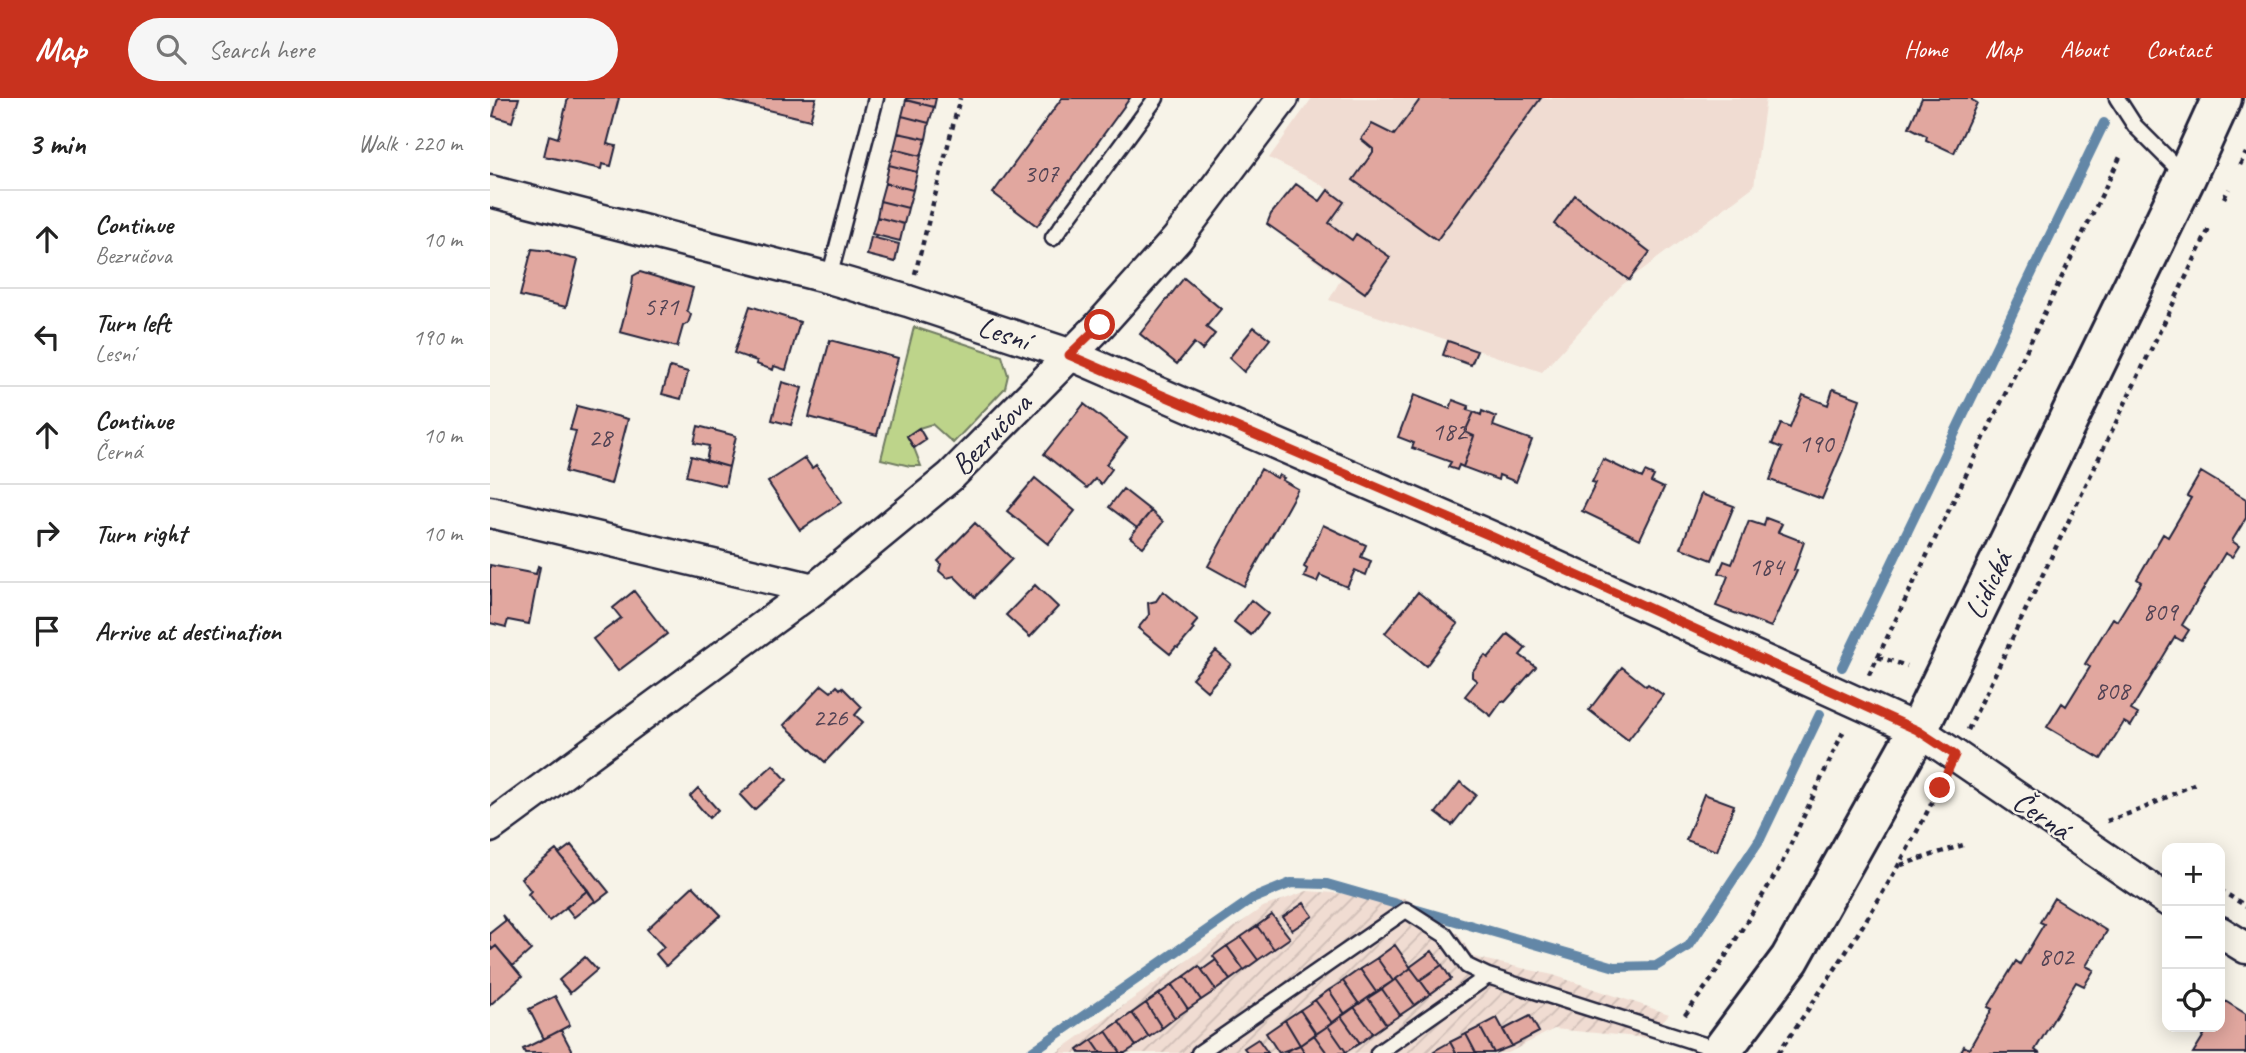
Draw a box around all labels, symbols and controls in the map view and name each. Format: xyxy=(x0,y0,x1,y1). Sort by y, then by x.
search box xyxy=(128,18,618,81)
text: Map xyxy=(35,28,86,70)
icon: search xyxy=(152,30,190,68)
text: Search here xyxy=(208,33,314,66)
text: Home xyxy=(1904,34,1947,64)
text: Map xyxy=(1985,34,2022,64)
text: About xyxy=(2060,34,2108,64)
text: Contact xyxy=(2146,34,2211,64)
text: 3 min xyxy=(28,125,85,163)
text: Walk · 220 m xyxy=(358,129,462,158)
house number: 307 xyxy=(1023,157,1060,190)
text: Continue xyxy=(95,208,173,241)
icon: ahead xyxy=(28,220,66,258)
text: 10 m xyxy=(423,225,462,254)
text: Bezručova xyxy=(95,241,172,270)
house number: 571 xyxy=(643,290,680,323)
text: Turn left xyxy=(95,306,170,339)
street label: Lesní xyxy=(973,307,1041,361)
route start xyxy=(1084,309,1115,340)
icon: left xyxy=(28,318,66,356)
text: 190 m xyxy=(413,323,462,352)
text: Lesní xyxy=(95,339,135,368)
street label: Bezručova xyxy=(943,383,1041,483)
text: Continue xyxy=(95,404,173,437)
house number: 182 xyxy=(1431,415,1469,448)
icon: ahead xyxy=(28,416,66,454)
text: 10 m xyxy=(423,421,462,450)
house number: 28 xyxy=(588,421,614,454)
house number: 190 xyxy=(1798,427,1836,460)
text: Černá xyxy=(95,437,142,466)
icon: right xyxy=(28,514,66,552)
text: Turn right xyxy=(95,517,186,550)
text: 10 m xyxy=(423,519,462,548)
street label: Lidická xyxy=(1955,542,2022,625)
house number: 184 xyxy=(1748,550,1786,583)
house number: 809 xyxy=(2142,595,2180,628)
icon: arrive xyxy=(28,612,66,650)
text: Arrive at destination xyxy=(95,615,281,648)
house number: 808 xyxy=(2094,674,2132,707)
house number: 226 xyxy=(812,701,849,734)
route end xyxy=(1924,772,1955,803)
street label: Černá xyxy=(2006,782,2081,850)
map controls xyxy=(2162,843,2225,1032)
button: + xyxy=(2162,843,2225,906)
button: − xyxy=(2162,906,2225,969)
house number: 802 xyxy=(2038,940,2076,973)
button: locate xyxy=(2162,969,2225,1032)

